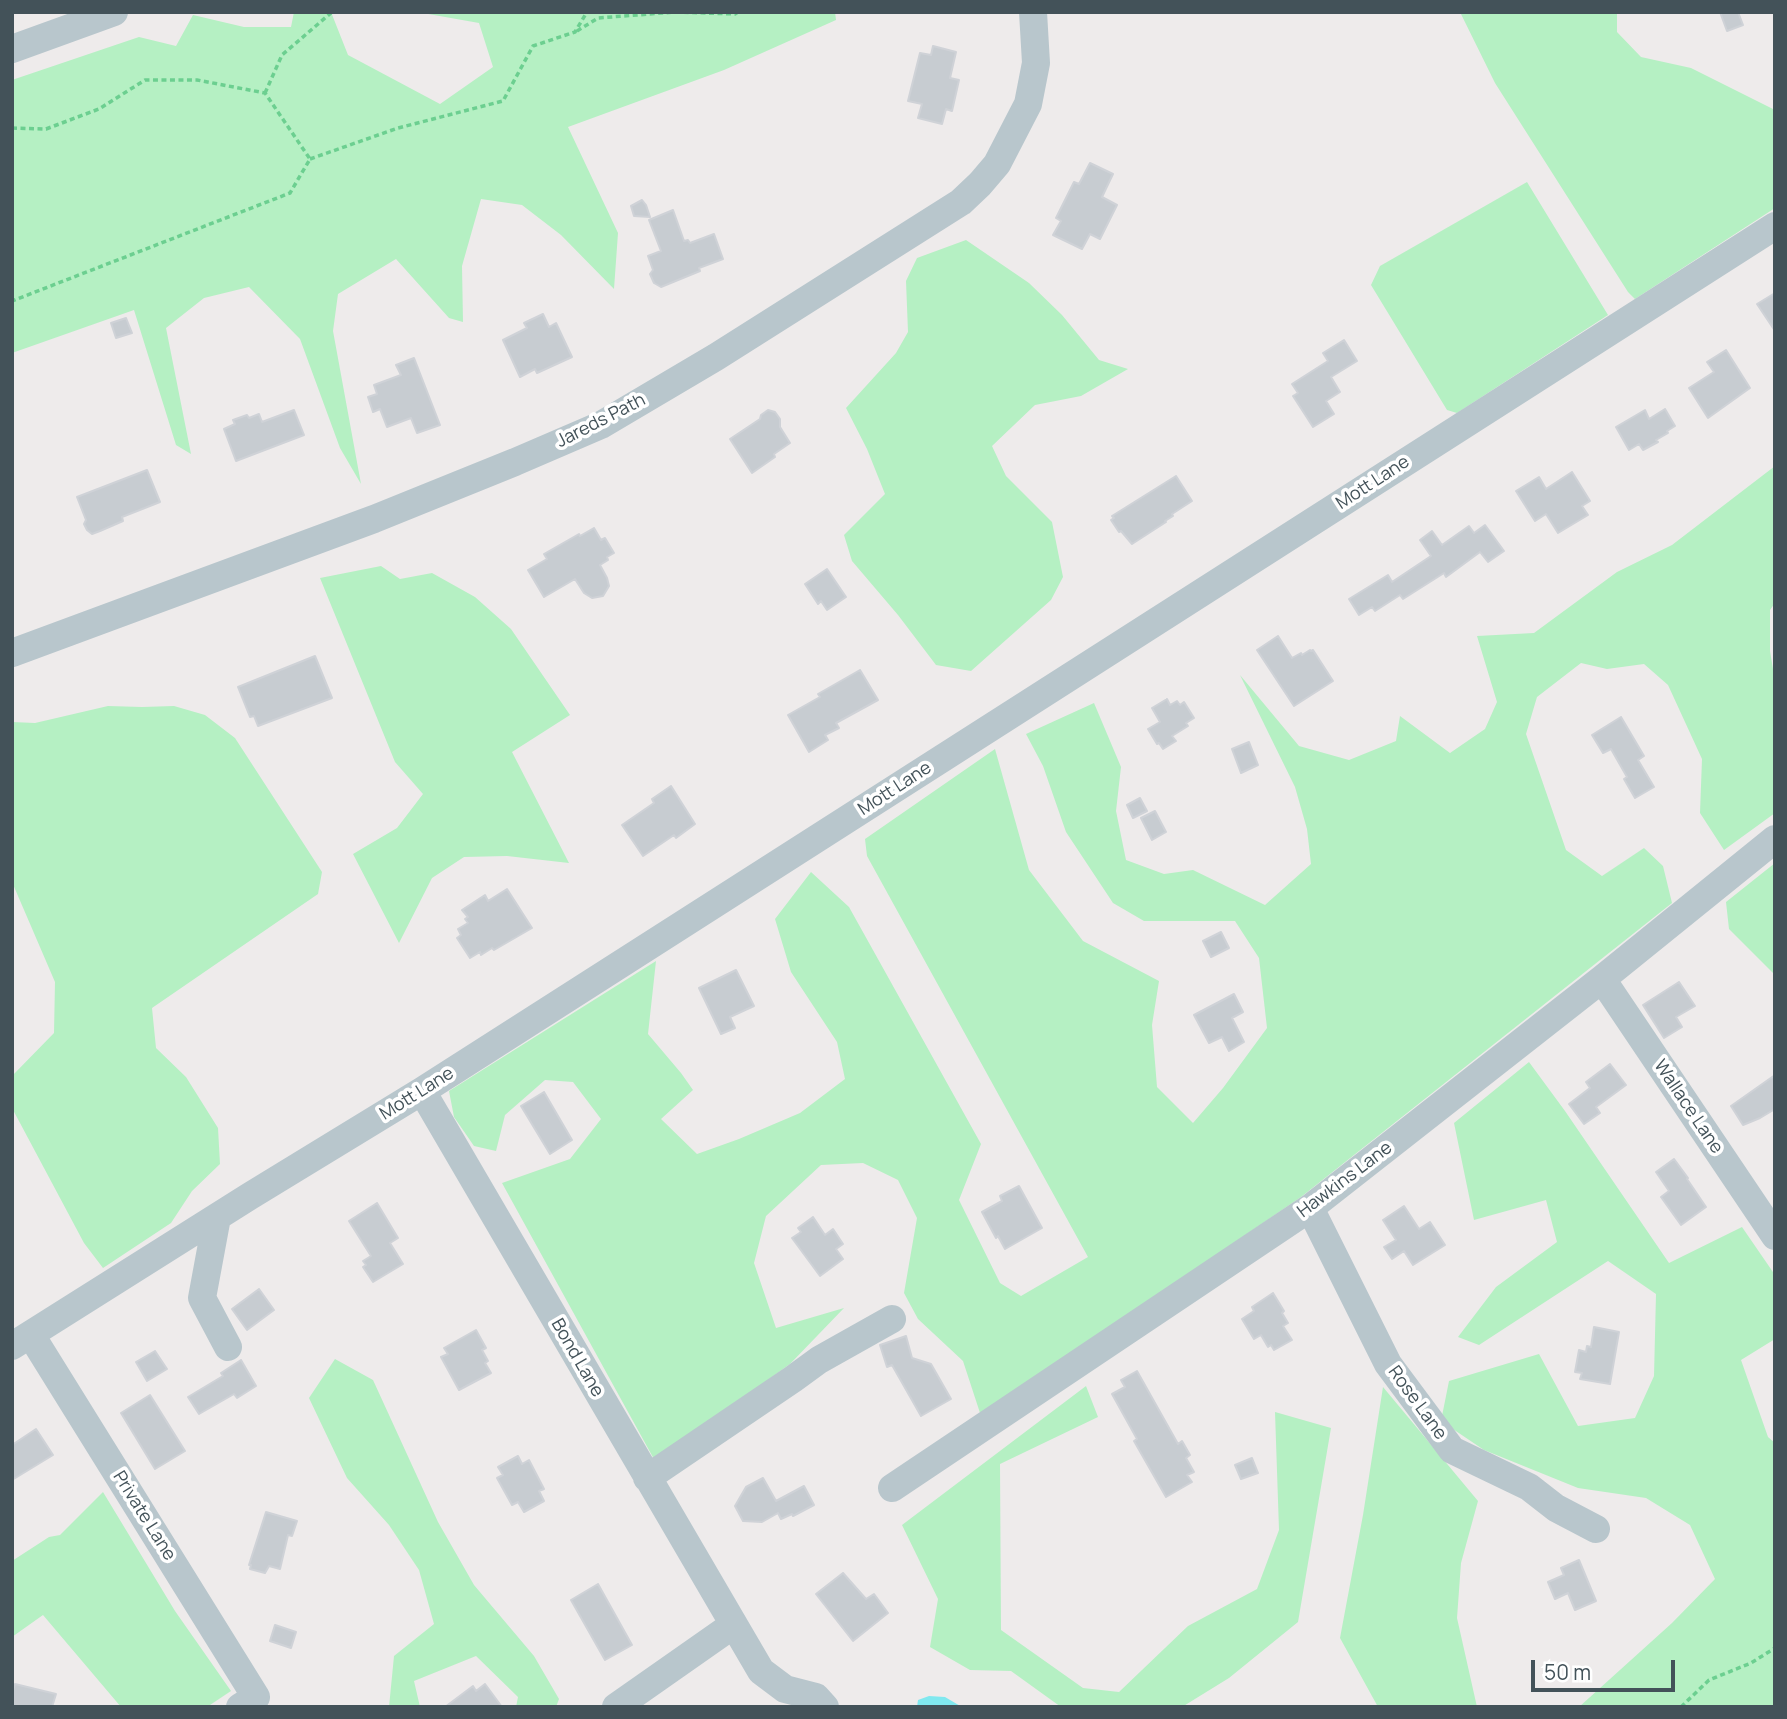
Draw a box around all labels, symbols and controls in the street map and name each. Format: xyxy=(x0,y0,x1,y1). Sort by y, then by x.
street label: Jareds Path xyxy=(553,389,649,453)
street label: Mott Lane xyxy=(1332,451,1414,515)
street label: Mott Lane xyxy=(854,757,936,821)
street label: Wallace Lane xyxy=(1649,1056,1727,1158)
street label: Mott Lane xyxy=(376,1063,458,1125)
street label: Hawkins Lane xyxy=(1293,1137,1397,1223)
street label: Bond Lane xyxy=(546,1315,608,1401)
street label: Rose Lane xyxy=(1383,1362,1451,1444)
street label: Private Lane xyxy=(108,1467,180,1565)
scale bar xyxy=(1535,1646,1678,1690)
text: 50 m xyxy=(1544,1658,1591,1686)

